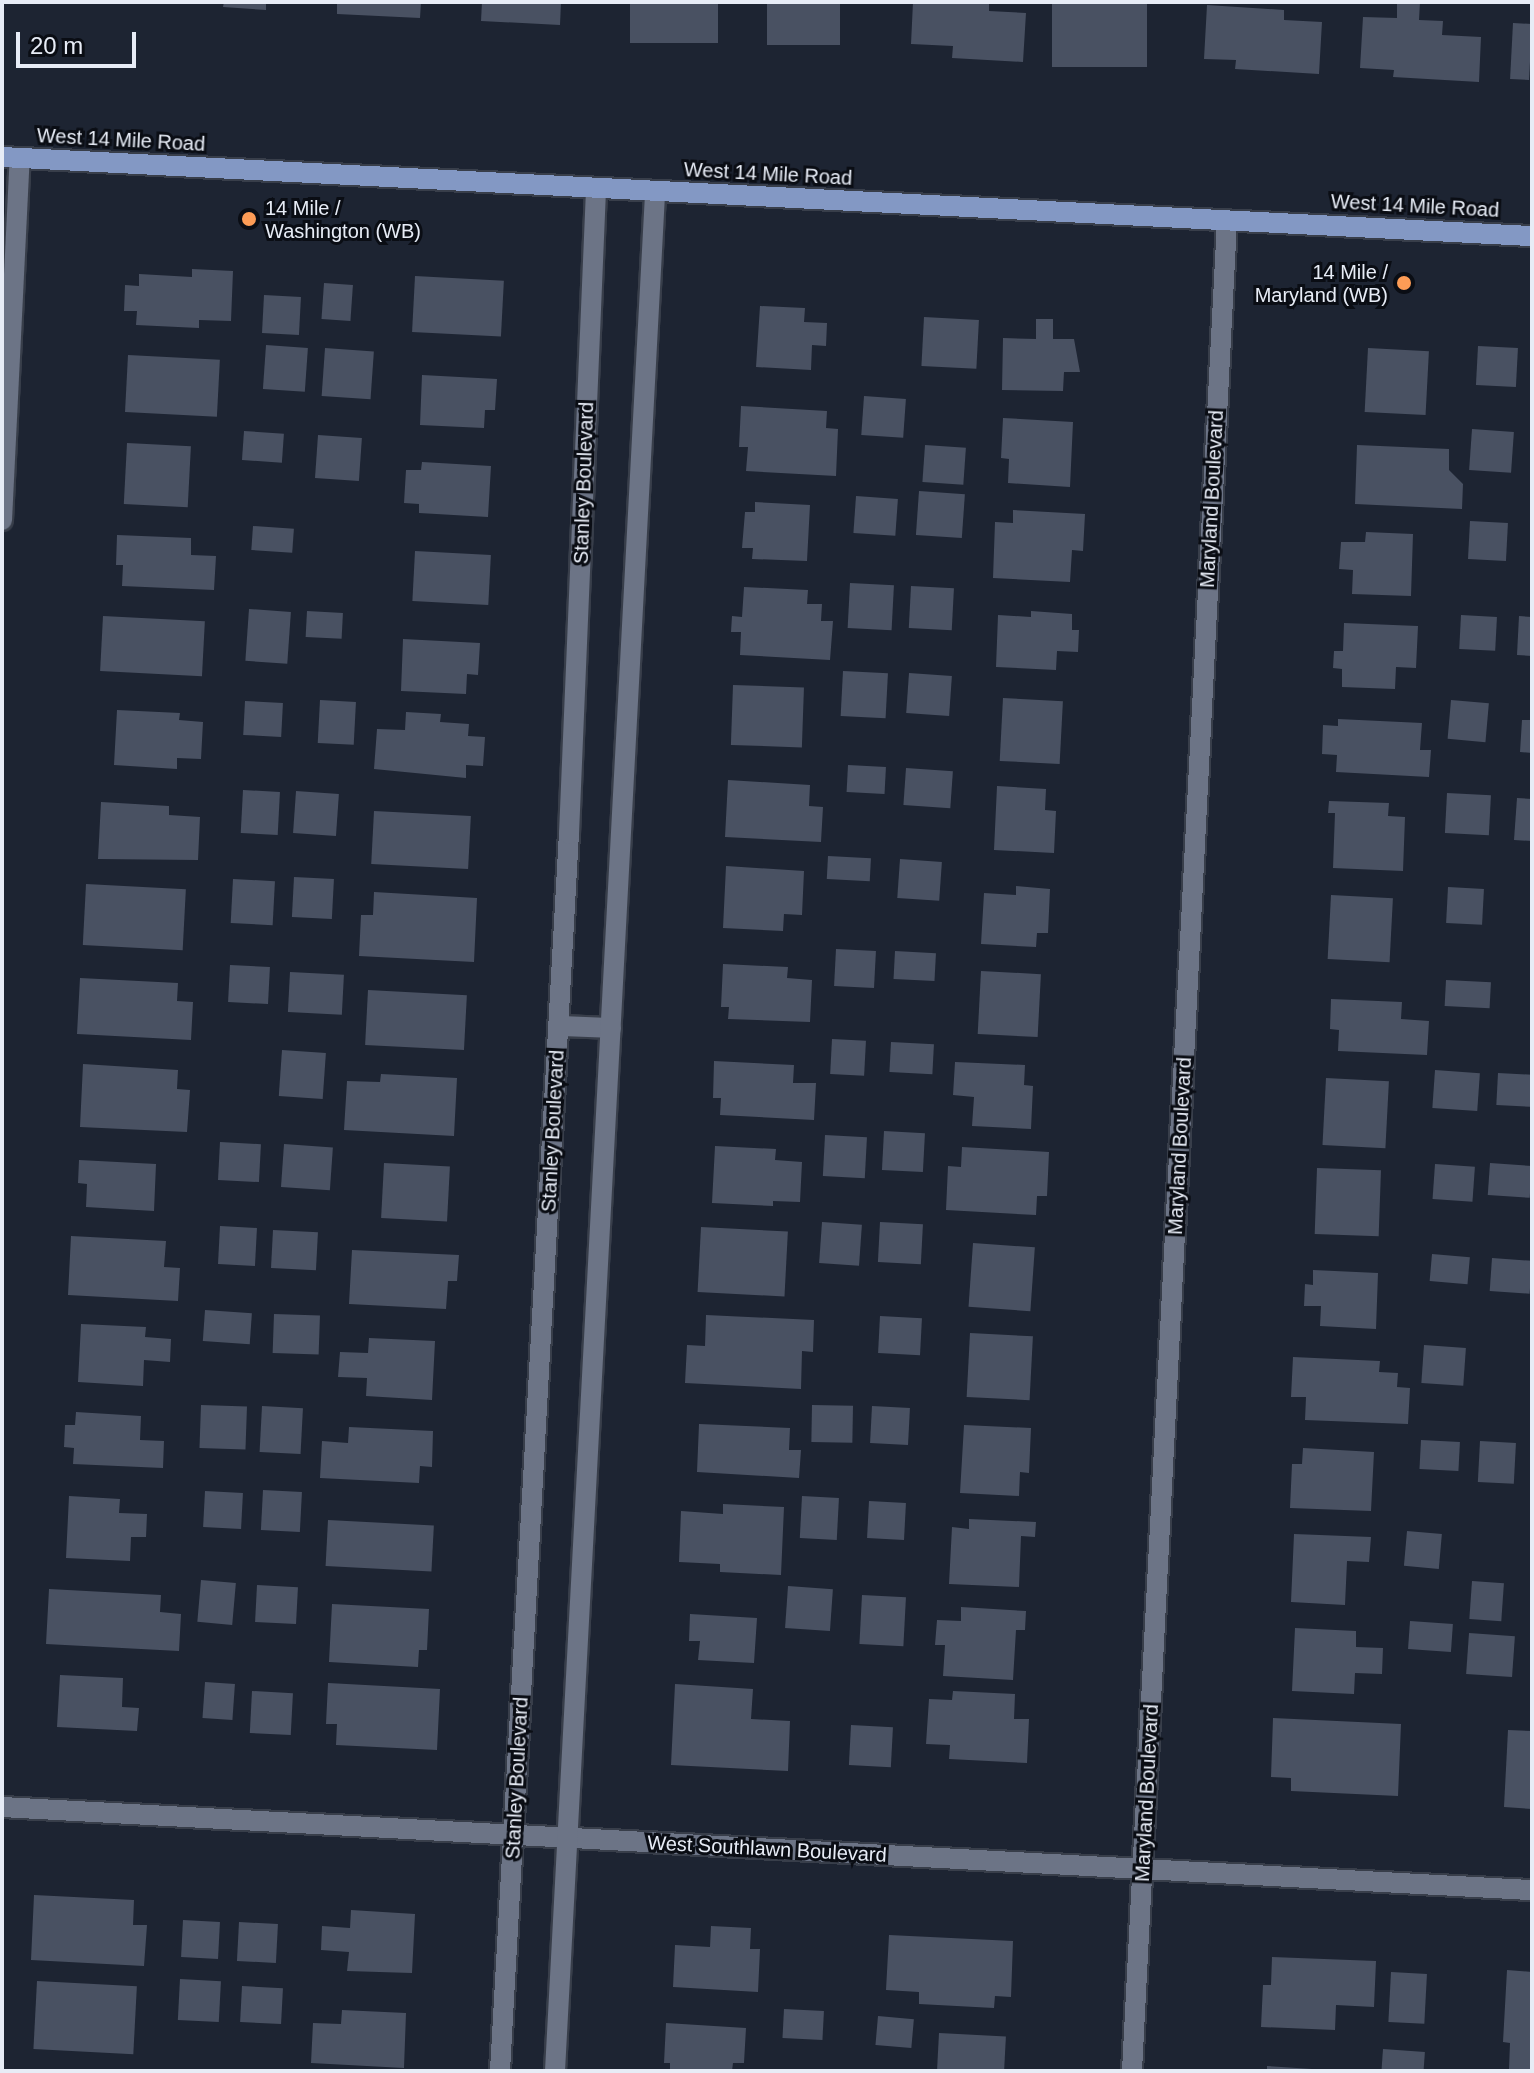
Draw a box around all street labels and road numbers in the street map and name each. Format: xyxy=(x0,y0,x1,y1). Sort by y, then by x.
street label: West 14 Mile Road xyxy=(36,124,206,156)
street label: West 14 Mile Road xyxy=(683,158,853,190)
street label: West 14 Mile Road xyxy=(1330,190,1500,222)
street label: Stanley Boulevard xyxy=(569,401,599,565)
street label: Maryland Boulevard xyxy=(1195,410,1229,588)
street label: Stanley Boulevard xyxy=(537,1049,569,1213)
street label: Maryland Boulevard xyxy=(1163,1057,1197,1235)
street label: Stanley Boulevard xyxy=(501,1696,533,1860)
street label: Maryland Boulevard xyxy=(1130,1704,1164,1882)
street label: West Southlawn Boulevard xyxy=(647,1831,887,1867)

